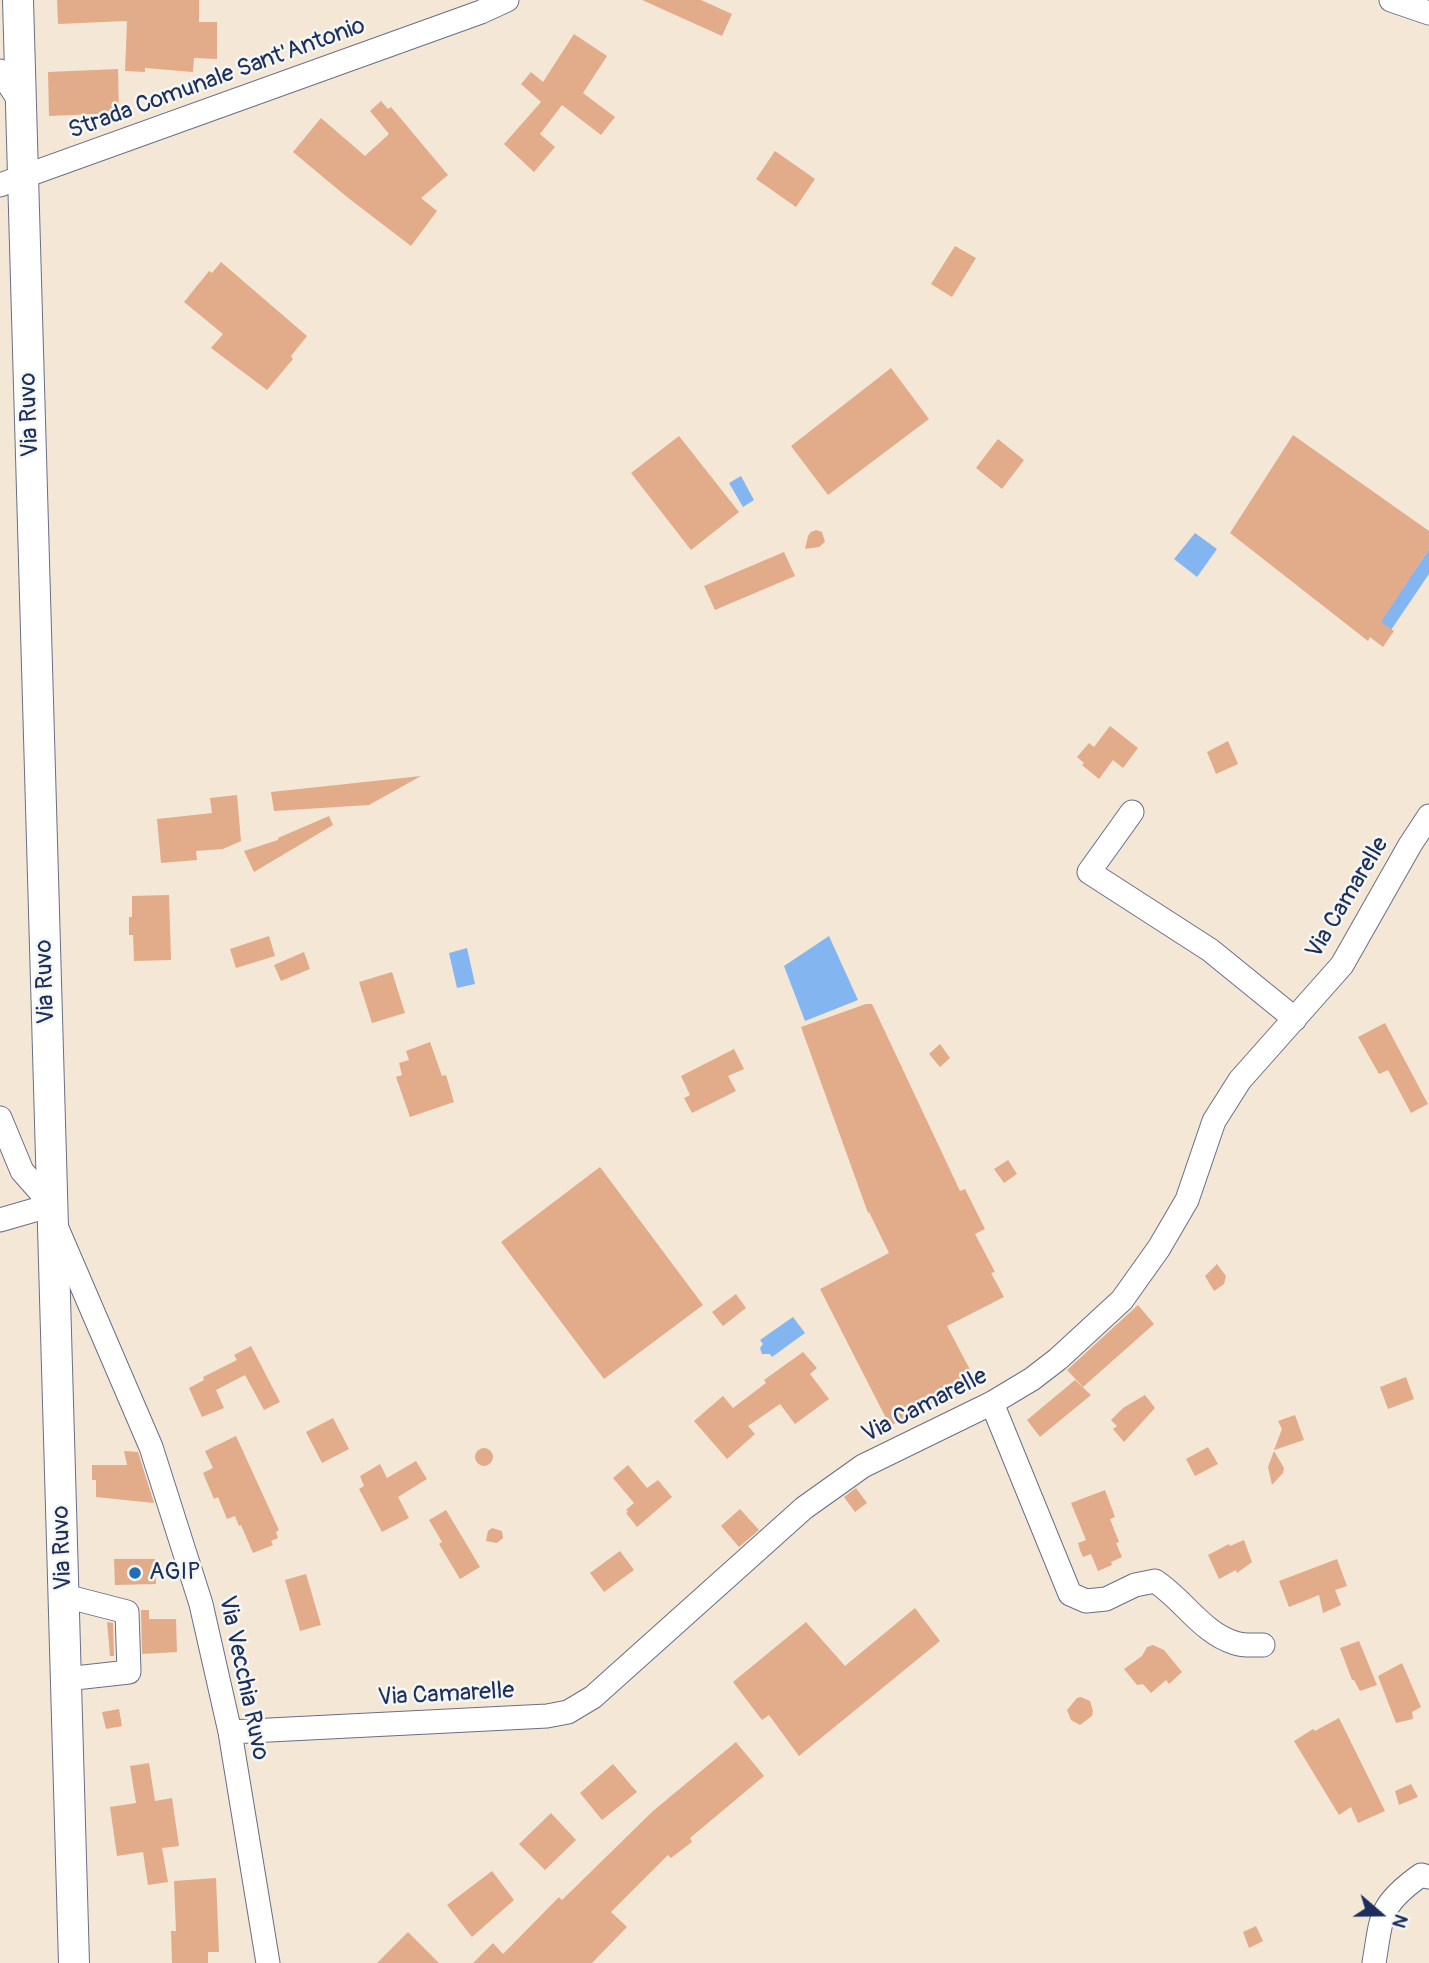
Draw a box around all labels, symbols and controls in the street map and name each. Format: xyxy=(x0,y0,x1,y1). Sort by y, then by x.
street label: Strada Comunale Sant'Antonio xyxy=(65,12,369,146)
street label: Via Ruvo xyxy=(14,372,46,458)
street label: Via Camarelle xyxy=(1300,832,1396,964)
street label: Via Ruvo xyxy=(30,939,62,1025)
street label: Via Camarelle xyxy=(858,1362,992,1450)
street label: Via Ruvo xyxy=(47,1505,79,1591)
place label: AGIP xyxy=(149,1559,201,1587)
marker: AGIP xyxy=(127,1565,143,1581)
street label: Via Vecchia Ruvo xyxy=(212,1593,274,1763)
street label: Via Camarelle xyxy=(377,1677,515,1713)
north arrow xyxy=(1345,1879,1415,1949)
text: N xyxy=(1386,1911,1413,1931)

